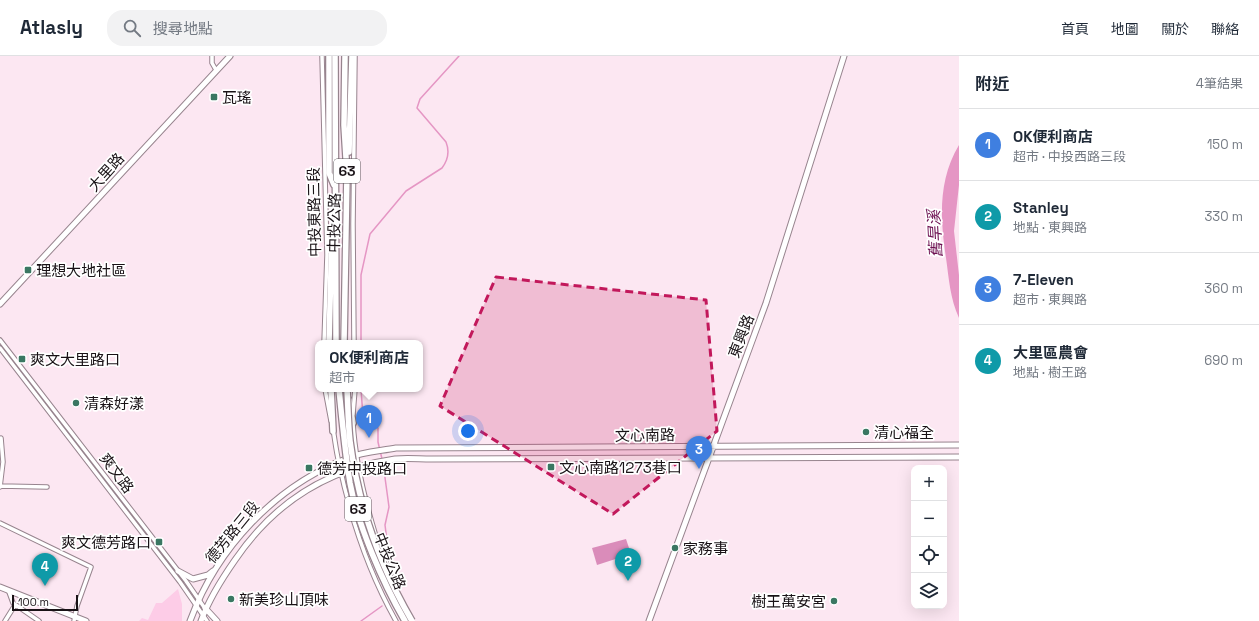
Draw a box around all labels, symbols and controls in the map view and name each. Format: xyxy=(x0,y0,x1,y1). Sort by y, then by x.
search box xyxy=(107,10,387,46)
text: Atlasly xyxy=(20,15,83,40)
icon: search xyxy=(121,17,143,39)
text: 搜尋地點 xyxy=(153,19,213,38)
text: 首頁 xyxy=(1061,20,1089,38)
text: 地圖 xyxy=(1111,20,1139,38)
text: 關於 xyxy=(1161,20,1189,38)
text: 聯絡 xyxy=(1211,20,1239,38)
text: 附近 xyxy=(975,73,1009,95)
text: 4筆結果 xyxy=(1196,75,1243,92)
place label: 瓦瑤 xyxy=(222,88,252,107)
marker: 瓦瑤 xyxy=(209,92,219,102)
text: OK便利商店 xyxy=(1013,127,1093,146)
text: 1 xyxy=(985,136,991,153)
text: 150 m xyxy=(1207,136,1243,153)
text: 超市 · 中投西路三段 xyxy=(1013,148,1126,165)
street label: 大里路 xyxy=(84,149,128,195)
road number: 63 xyxy=(334,159,360,183)
street label: 中投東路三段 xyxy=(304,167,324,257)
street label: 中投公路 xyxy=(324,193,344,253)
text: Stanley xyxy=(1013,198,1069,217)
water label: 舊旱溪 xyxy=(923,207,947,259)
text: 2 xyxy=(984,208,992,225)
text: 330 m xyxy=(1204,208,1243,225)
text: 地點 · 東興路 xyxy=(1013,219,1087,236)
place label: 理想大地社區 xyxy=(36,261,126,280)
marker: 理想大地社區 xyxy=(23,265,33,275)
text: 7-Eleven xyxy=(1013,270,1074,289)
text: 3 xyxy=(984,280,992,297)
text: 360 m xyxy=(1204,280,1243,297)
text: 超市 · 東興路 xyxy=(1013,291,1087,308)
street label: 東興路 xyxy=(724,312,758,360)
popup xyxy=(315,340,423,392)
text: 大里區農會 xyxy=(1013,343,1088,362)
text: OK便利商店 xyxy=(329,348,409,367)
place label: 爽文大里路口 xyxy=(30,350,120,369)
text: 4 xyxy=(984,352,992,369)
text: 690 m xyxy=(1204,352,1243,369)
marker: 爽文大里路口 xyxy=(17,354,27,364)
text: 地點 · 樹王路 xyxy=(1013,364,1087,381)
text: 超市 xyxy=(329,369,355,386)
place label: 清森好漾 xyxy=(84,394,144,413)
marker: 清森好漾 xyxy=(71,398,81,408)
pin: 1 xyxy=(356,405,382,438)
your location xyxy=(458,421,478,441)
place label: 清心福全 xyxy=(874,423,934,442)
street label: 文心南路 xyxy=(615,425,675,445)
marker: 清心福全 xyxy=(861,427,871,437)
pin: 3 xyxy=(686,436,712,469)
street label: 爽文路 xyxy=(96,449,138,497)
place label: 文心南路1273巷口 xyxy=(559,458,682,477)
place label: 德芳中投路口 xyxy=(317,459,407,478)
marker: 文心南路1273巷口 xyxy=(546,462,556,472)
marker: 德芳中投路口 xyxy=(304,463,314,473)
map controls xyxy=(911,465,947,609)
button: + xyxy=(911,465,947,501)
street label: 德芳路三段 xyxy=(201,497,263,567)
road number: 63 xyxy=(345,497,371,521)
button: − xyxy=(911,501,947,537)
street label: 中投公路 xyxy=(370,530,410,592)
place label: 爽文德芳路口 xyxy=(61,533,151,552)
marker: 爽文德芳路口 xyxy=(154,537,164,547)
button: locate xyxy=(911,537,947,573)
place label: 家務事 xyxy=(683,539,728,558)
marker: 家務事 xyxy=(670,543,680,553)
pin: 2 xyxy=(615,548,641,581)
pin: 4 xyxy=(32,553,58,586)
button: layers xyxy=(911,573,947,609)
place label: 新美珍山頂味 xyxy=(239,590,329,609)
place label: 樹王萬安宮 xyxy=(751,592,826,611)
scale bar xyxy=(12,593,78,612)
marker: 新美珍山頂味 xyxy=(226,594,236,604)
text: 100 m xyxy=(18,595,49,609)
marker: 樹王萬安宮 xyxy=(829,596,839,606)

